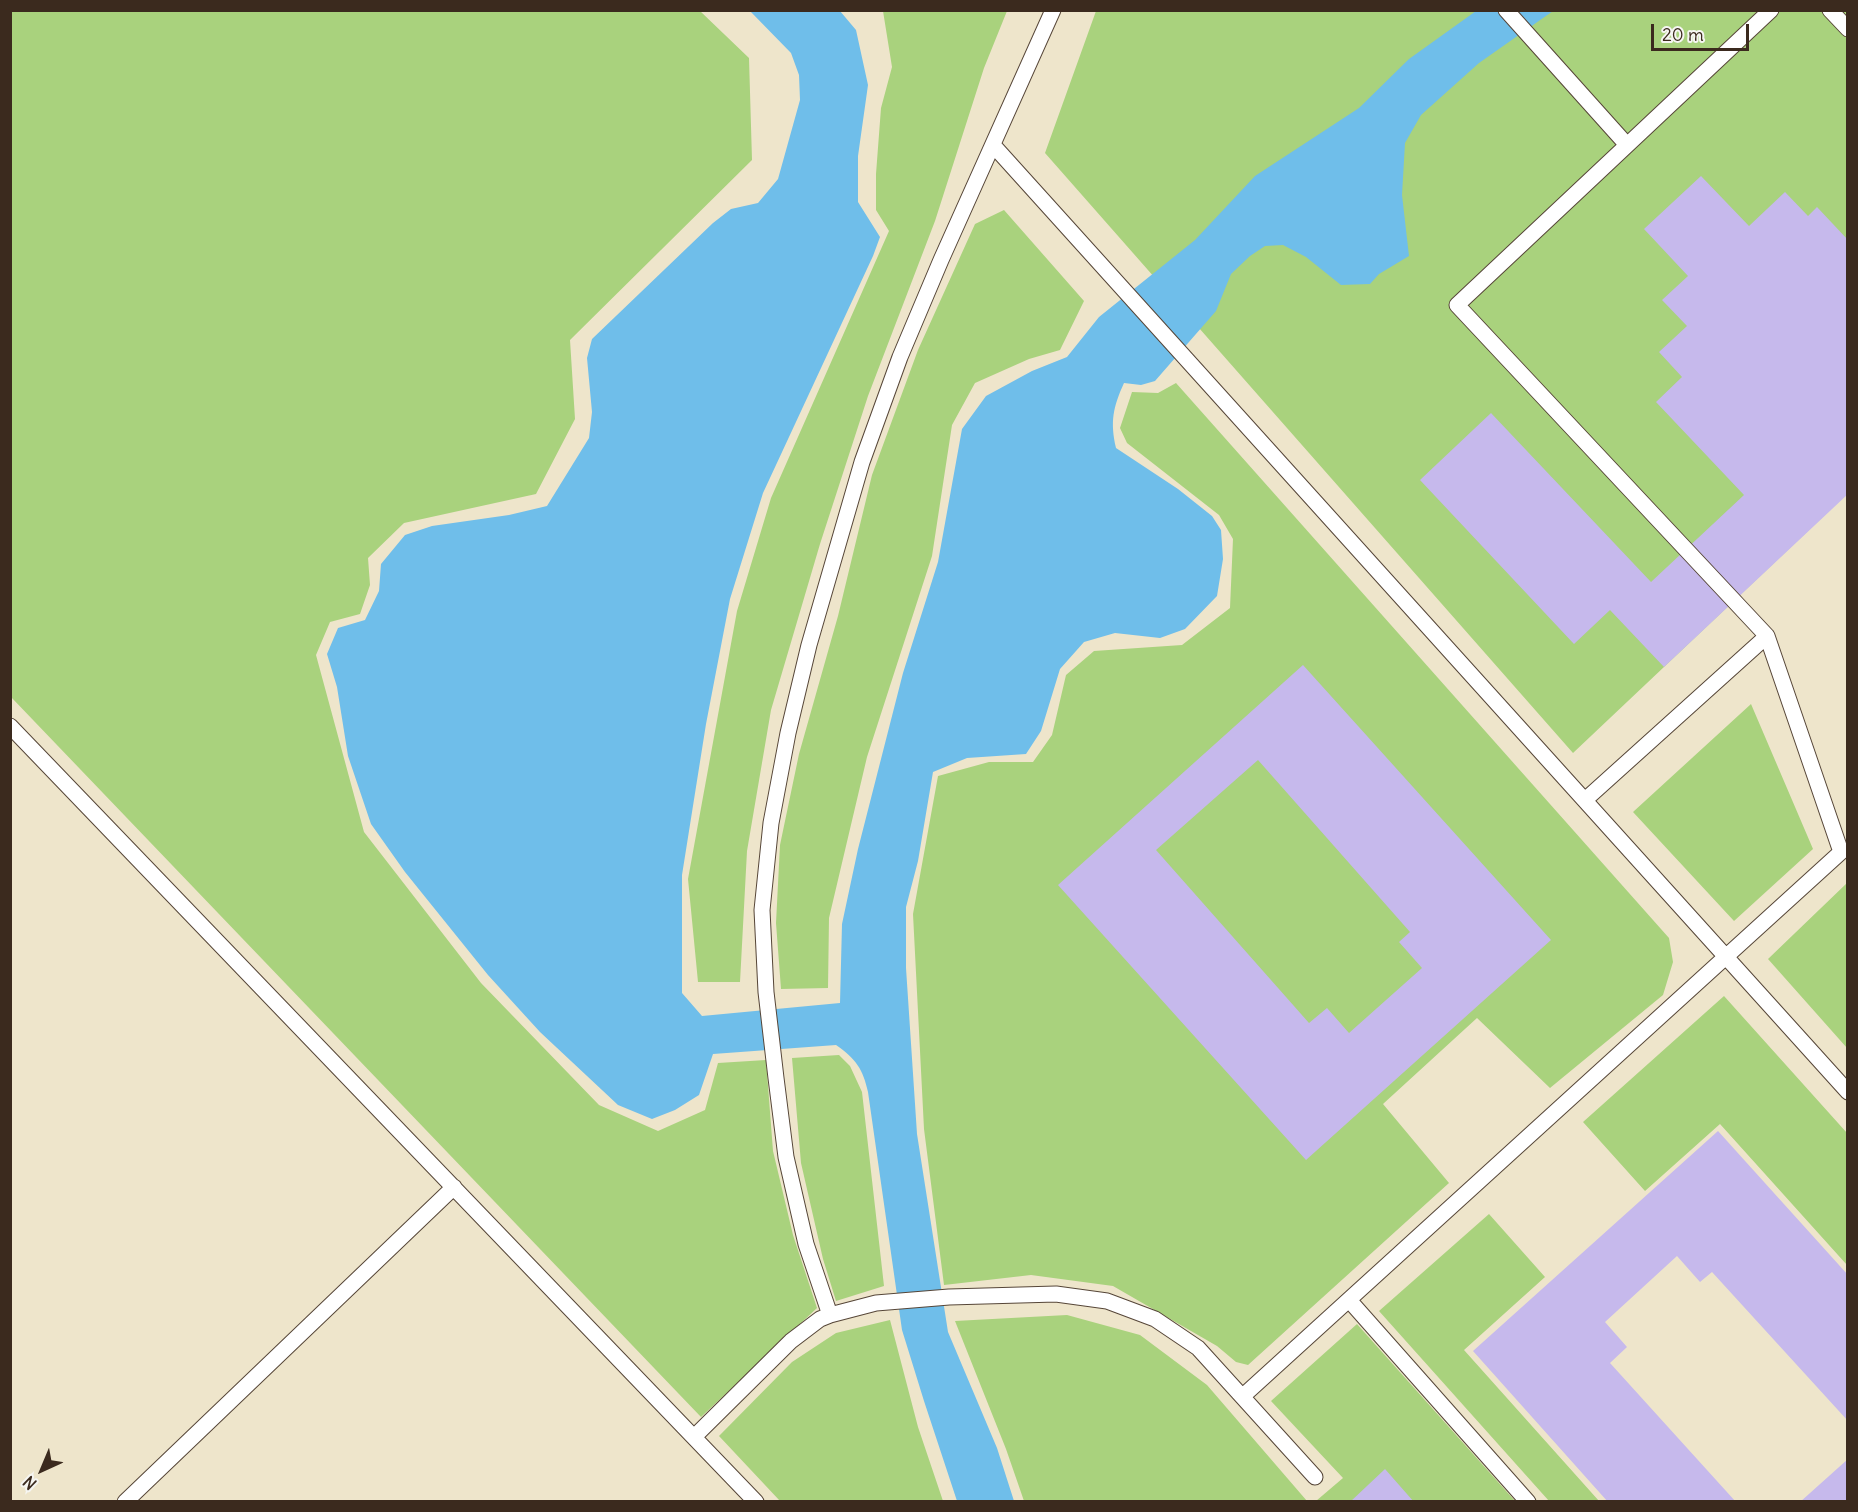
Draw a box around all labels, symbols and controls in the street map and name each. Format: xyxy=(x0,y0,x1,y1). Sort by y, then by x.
scale bar xyxy=(1654,12,1752,50)
text: 20 m xyxy=(1662,23,1704,46)
north arrow xyxy=(12,1440,72,1500)
text: N xyxy=(19,1472,40,1494)

